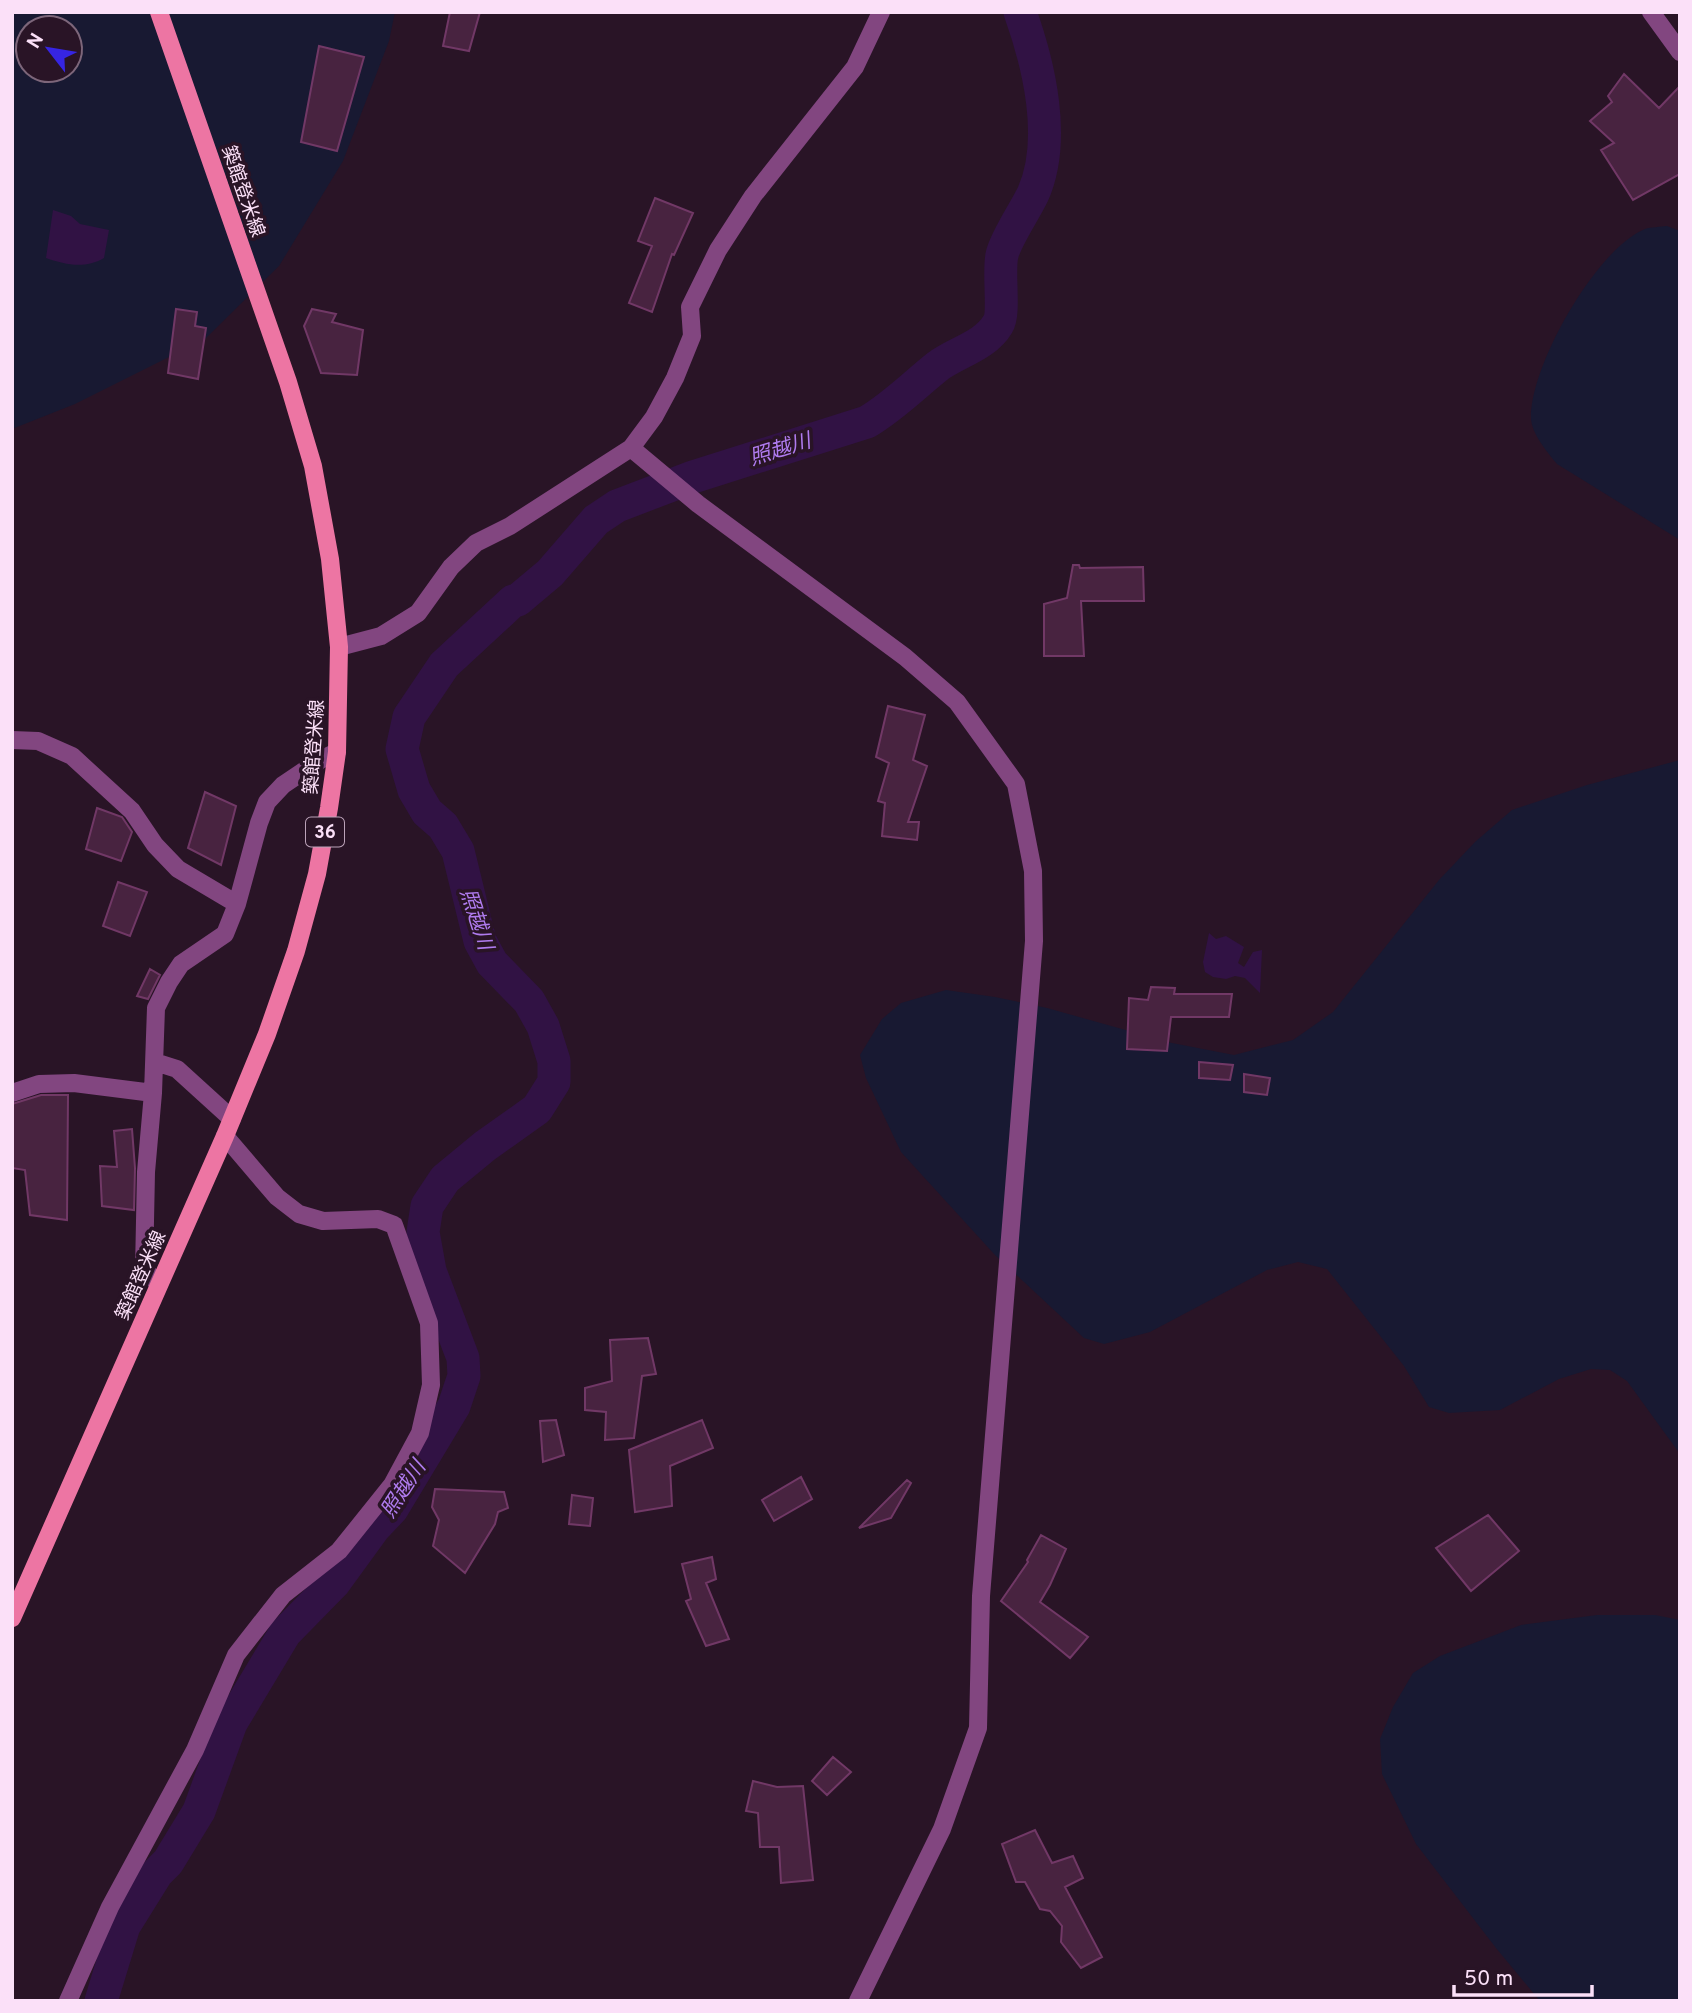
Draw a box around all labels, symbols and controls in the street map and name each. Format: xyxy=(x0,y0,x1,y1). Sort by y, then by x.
north arrow xyxy=(14,14,84,84)
text: N xyxy=(22,29,50,53)
street label: 築館登米線 xyxy=(215,143,269,240)
water label: 照越川 xyxy=(746,428,816,473)
street label: 築館登米線 xyxy=(300,699,330,795)
road number: 36 xyxy=(306,818,344,846)
water label: 照越川 xyxy=(453,885,499,955)
street label: 築館登米線 xyxy=(112,1228,172,1324)
water label: 照越川 xyxy=(376,1454,434,1524)
scale bar xyxy=(1454,1954,1592,1998)
text: 50 m xyxy=(1464,1966,1513,1993)

